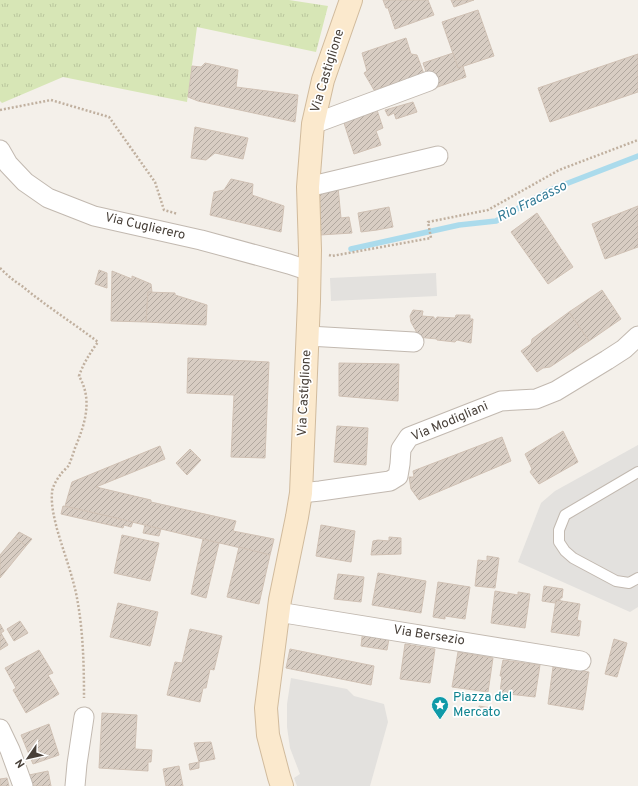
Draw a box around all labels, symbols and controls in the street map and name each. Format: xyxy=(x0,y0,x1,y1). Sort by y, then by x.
street label: Via Castiglione xyxy=(308,27,348,115)
water label: Rio Fracasso xyxy=(494,178,570,226)
street label: Via Cuglierero xyxy=(103,210,187,244)
street label: Via Castiglione xyxy=(295,349,315,437)
street label: Via Modigliani xyxy=(409,399,491,445)
street label: Via Bersezio xyxy=(392,622,466,650)
place label: Piazza del Mercato xyxy=(453,690,512,721)
place icon: Piazza del Mercato xyxy=(430,695,450,720)
north arrow xyxy=(8,738,48,778)
text: N xyxy=(13,756,29,770)

